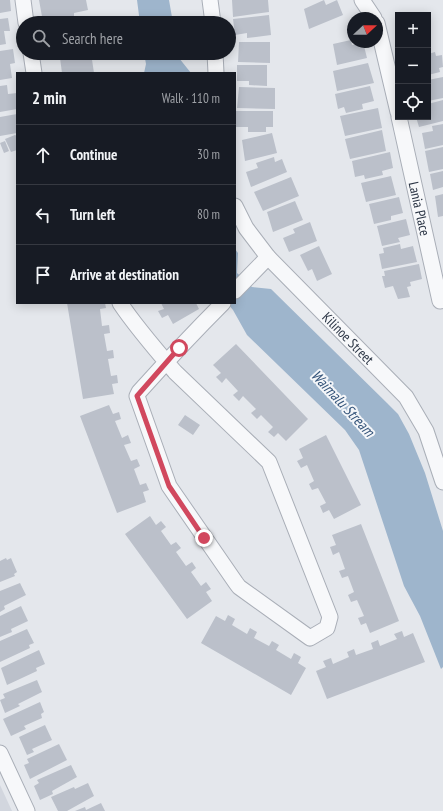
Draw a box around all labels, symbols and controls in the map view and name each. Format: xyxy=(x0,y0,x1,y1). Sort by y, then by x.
north arrow xyxy=(347,12,383,48)
map controls xyxy=(395,12,431,120)
button: + xyxy=(395,12,431,48)
search box xyxy=(16,16,236,60)
icon: search xyxy=(30,27,52,49)
text: Search here xyxy=(62,29,123,48)
button: − xyxy=(395,48,431,84)
button: locate xyxy=(395,84,431,120)
text: 2 min xyxy=(32,87,66,109)
text: Walk · 110 m xyxy=(162,90,220,107)
icon: ahead xyxy=(32,144,54,166)
text: Continue xyxy=(70,145,117,164)
text: 30 m xyxy=(197,146,220,163)
street label: Lania Place xyxy=(405,180,434,238)
icon: left xyxy=(32,204,54,226)
text: Turn left xyxy=(70,205,115,224)
text: 80 m xyxy=(197,206,220,223)
icon: arrive xyxy=(32,264,54,286)
text: Arrive at destination xyxy=(70,265,179,284)
street label: Kilinoe Street xyxy=(318,308,378,368)
route start xyxy=(170,339,188,357)
water label: Waimalu Stream xyxy=(307,366,380,441)
route end xyxy=(195,529,213,547)

